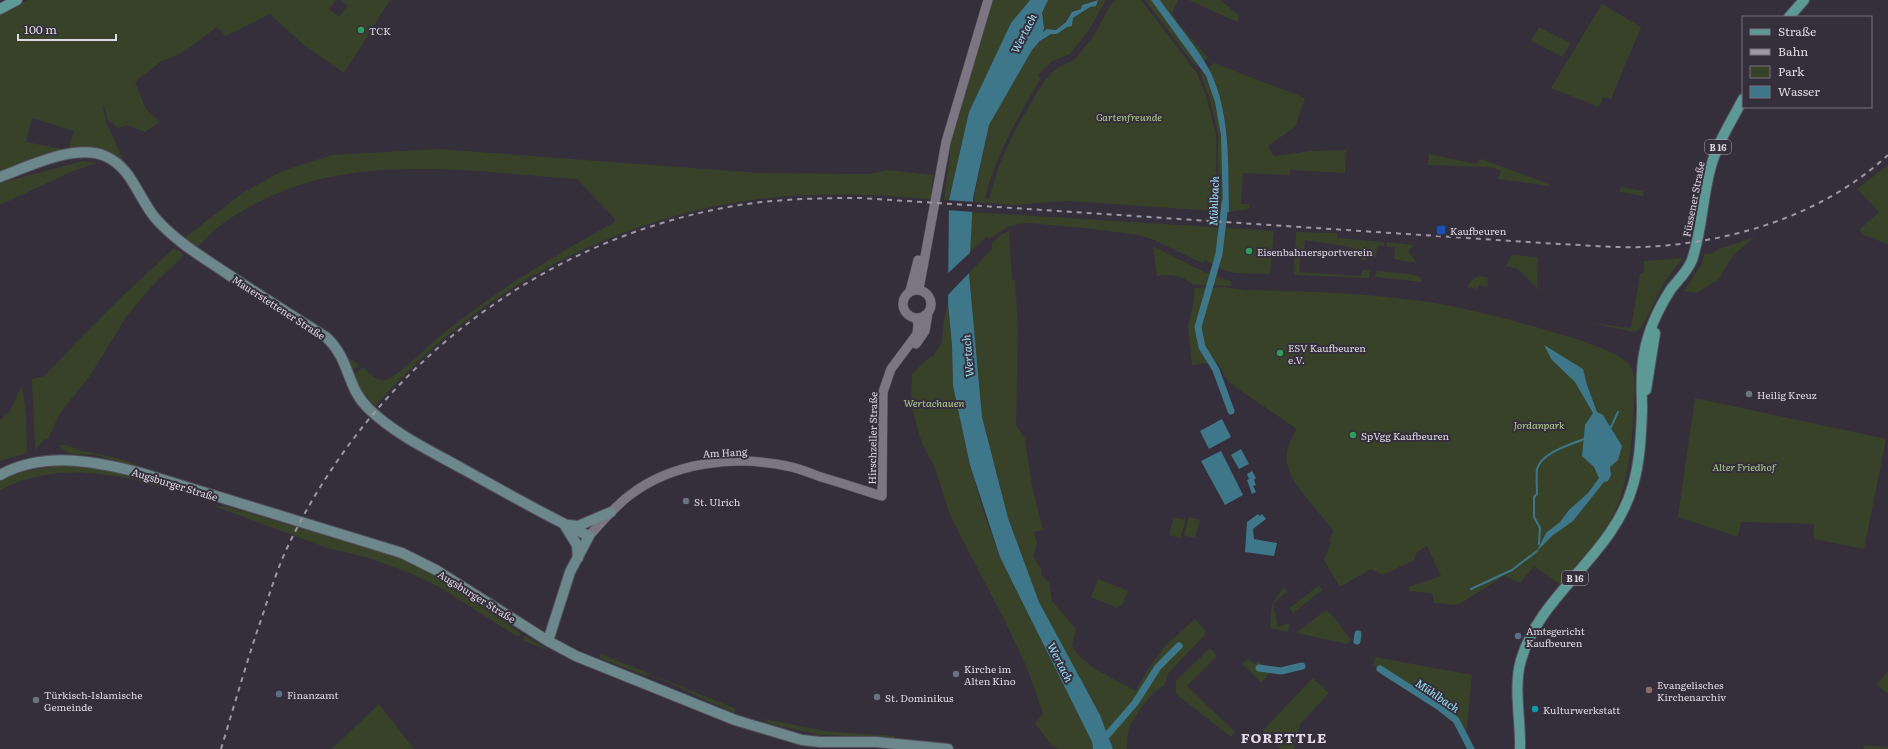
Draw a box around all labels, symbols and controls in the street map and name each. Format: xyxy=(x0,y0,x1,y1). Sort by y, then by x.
water label: Wertach xyxy=(1006,10,1040,56)
scale bar xyxy=(18,16,116,42)
legend xyxy=(1742,16,1872,108)
text: 100 m xyxy=(24,20,57,38)
text: Straße xyxy=(1778,22,1816,40)
place label: TCK xyxy=(369,23,391,38)
marker: TCK xyxy=(356,25,366,35)
text: Bahn xyxy=(1778,42,1808,60)
text: Park xyxy=(1778,62,1805,80)
text: Wasser xyxy=(1778,82,1820,100)
park label: Gartenfreunde xyxy=(1096,109,1162,124)
road number: B 16 xyxy=(1705,140,1731,154)
street label: Füssener Straße xyxy=(1678,160,1708,238)
water label: Mühlbach xyxy=(1204,175,1222,226)
place label: Kaufbeuren xyxy=(1450,223,1507,238)
marker: Kaufbeuren xyxy=(1435,224,1447,236)
place label: Eisenbahnersportverein xyxy=(1257,244,1373,259)
marker: Eisenbahnersportverein xyxy=(1244,246,1254,256)
street label: Mauerstettener Straße xyxy=(230,271,328,343)
water label: Wertach xyxy=(957,334,977,378)
place label: ESV Kaufbeuren e.V. xyxy=(1288,340,1366,367)
marker: ESV Kaufbeuren e.V. xyxy=(1275,348,1285,358)
place label: Heilig Kreuz xyxy=(1757,387,1817,402)
marker: Heilig Kreuz xyxy=(1744,389,1754,399)
street label: Hirschzeller Straße xyxy=(864,392,880,484)
park label: Wertachauen xyxy=(904,395,965,410)
park label: Jordanpark xyxy=(1513,417,1565,432)
place label: SpVgg Kaufbeuren xyxy=(1361,428,1450,443)
marker: SpVgg Kaufbeuren xyxy=(1348,430,1358,440)
street label: Am Hang xyxy=(702,443,748,461)
park label: Alter Friedhof xyxy=(1712,459,1777,474)
street label: Augsburger Straße xyxy=(130,464,220,504)
place label: St. Ulrich xyxy=(694,494,741,509)
marker: St. Ulrich xyxy=(681,496,691,506)
street label: Augsburger Straße xyxy=(435,566,519,626)
road number: B 16 xyxy=(1562,571,1588,585)
place label: Amtsgericht Kaufbeuren xyxy=(1526,623,1585,650)
marker: Amtsgericht Kaufbeuren xyxy=(1513,631,1523,641)
water label: Wertach xyxy=(1044,639,1078,685)
place label: Kirche im Alten Kino xyxy=(964,661,1016,688)
marker: Kirche im Alten Kino xyxy=(951,669,961,679)
water label: Mühlbach xyxy=(1413,674,1464,716)
place label: Evangelisches Kirchenarchiv xyxy=(1657,677,1726,704)
marker: Evangelisches Kirchenarchiv xyxy=(1644,685,1654,695)
place label: Türkisch-Islamische Gemeinde xyxy=(44,687,143,714)
place label: Finanzamt xyxy=(287,687,339,702)
marker: Finanzamt xyxy=(274,689,284,699)
place label: St. Dominikus xyxy=(885,690,954,705)
marker: St. Dominikus xyxy=(872,692,882,702)
marker: Türkisch-Islamische Gemeinde xyxy=(31,695,41,705)
place label: Kulturwerkstatt xyxy=(1543,702,1620,717)
marker: Kulturwerkstatt xyxy=(1530,704,1540,714)
district label: FORETTLE xyxy=(1241,727,1327,747)

